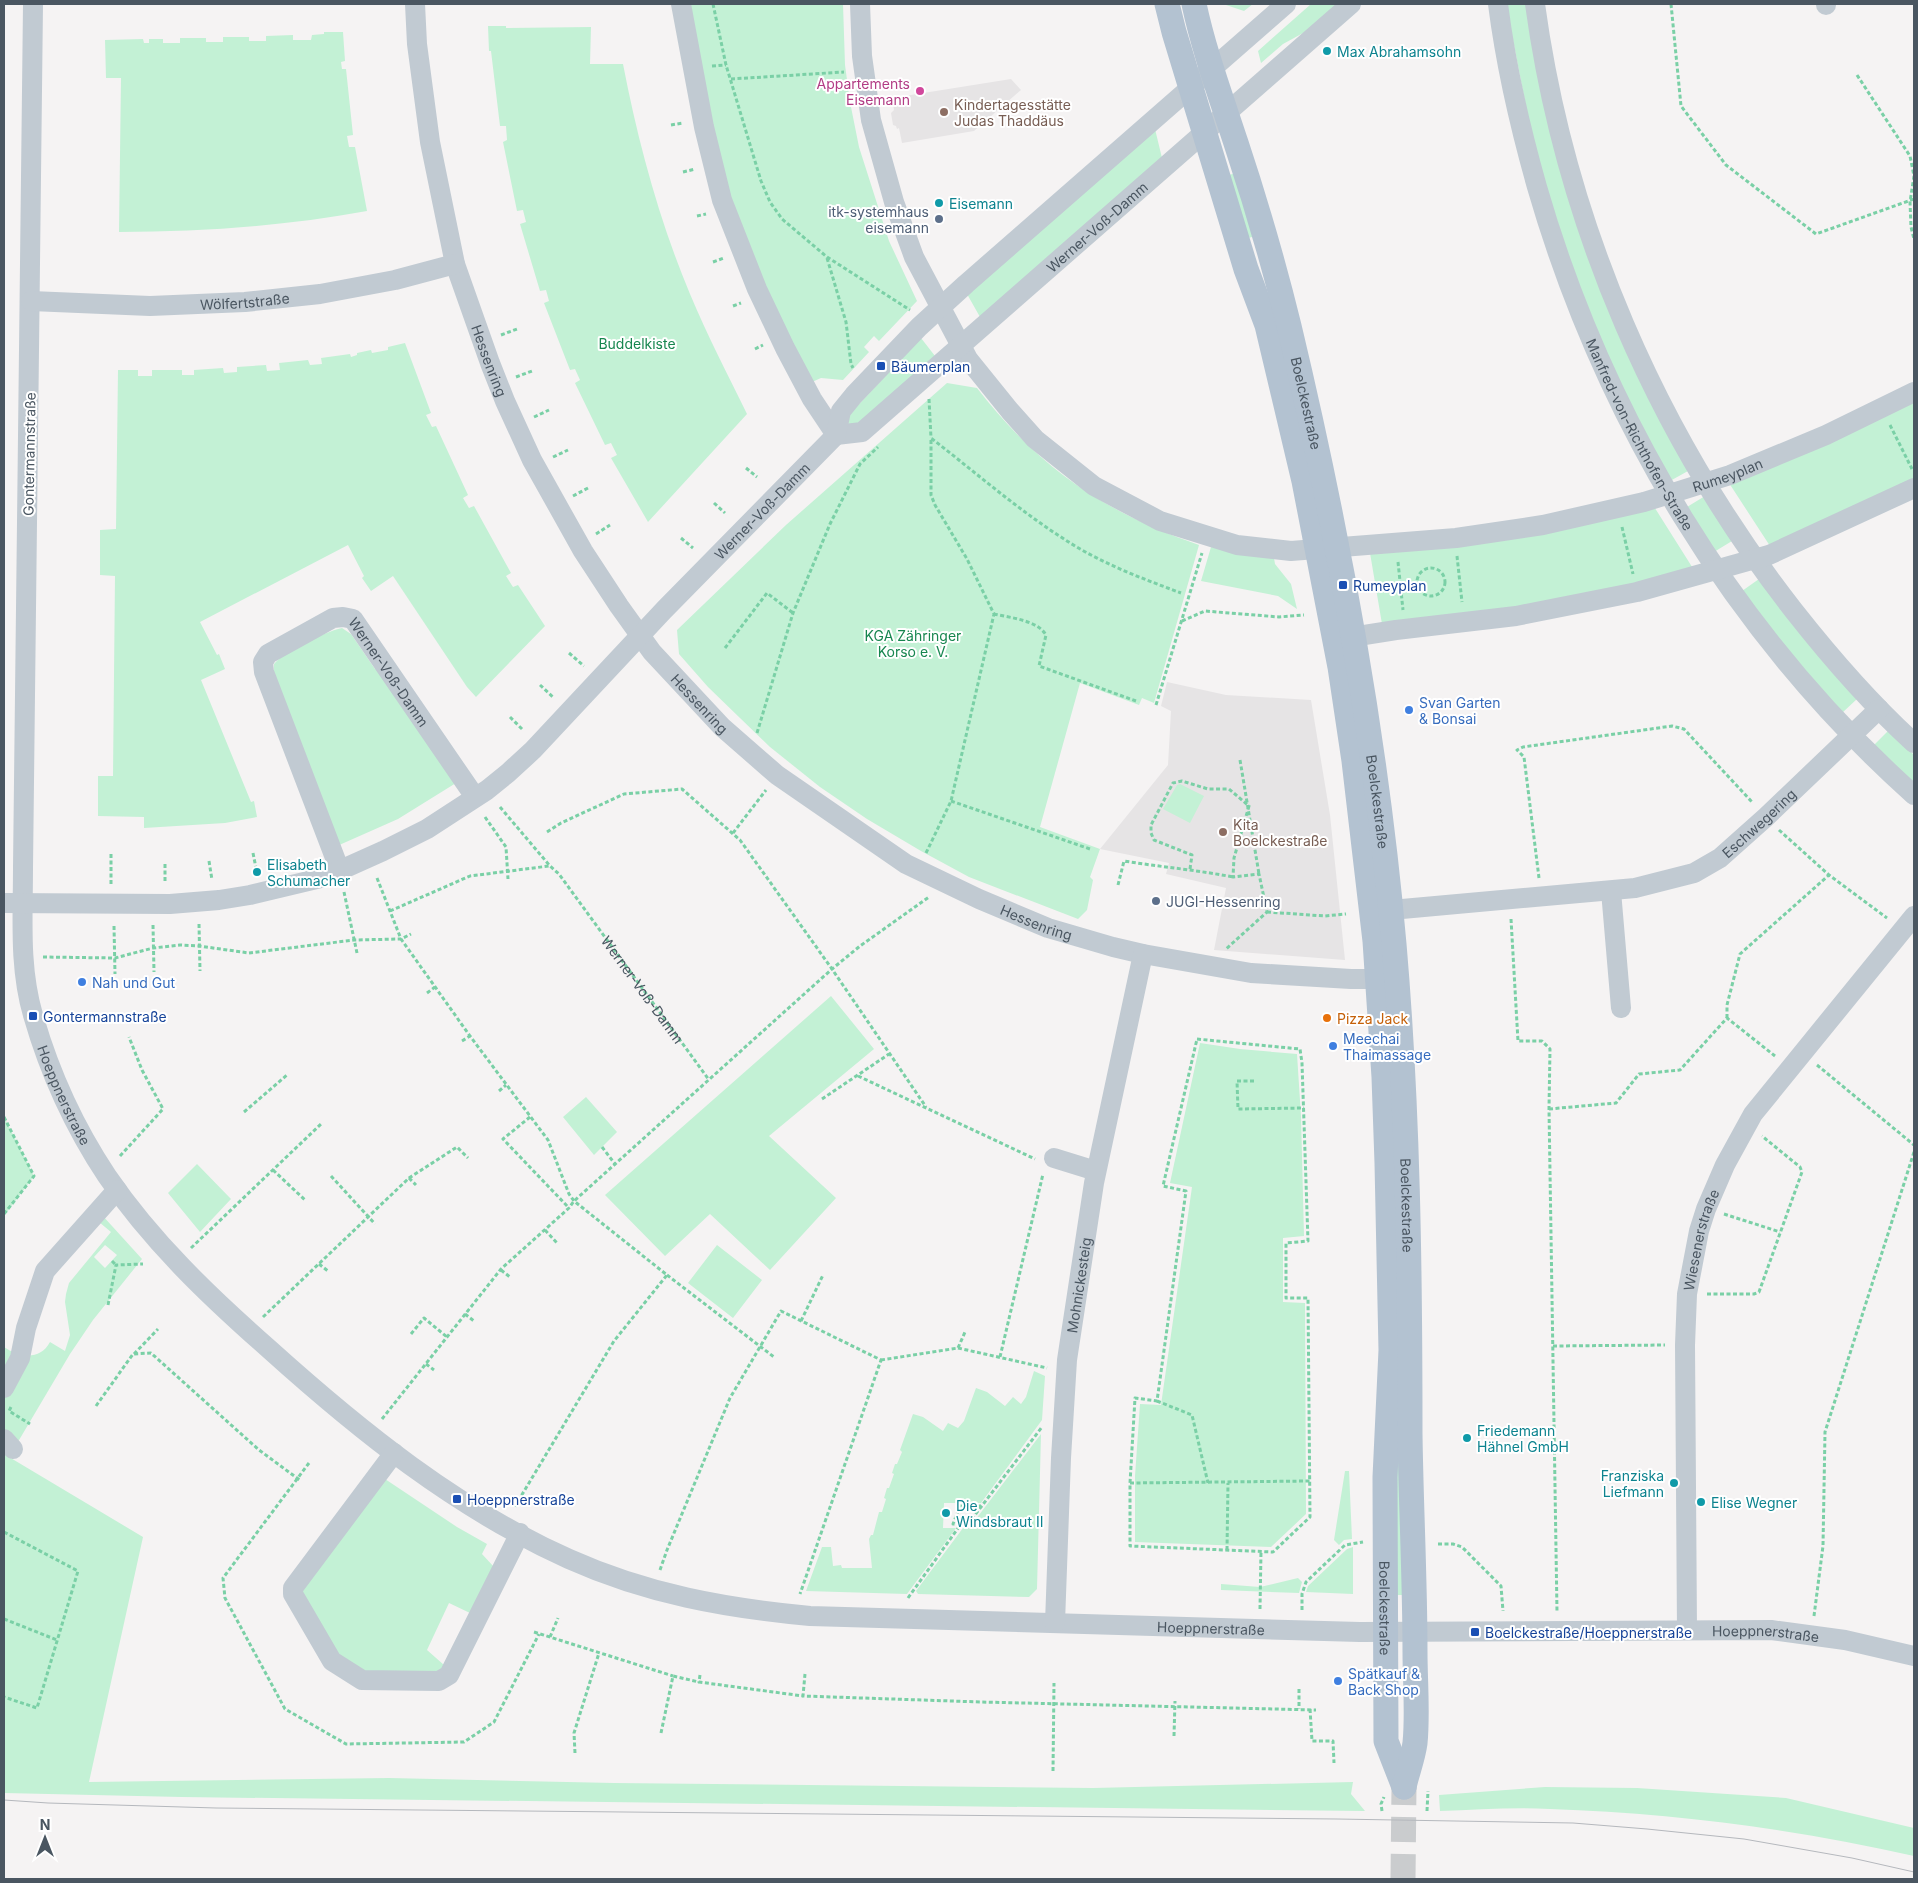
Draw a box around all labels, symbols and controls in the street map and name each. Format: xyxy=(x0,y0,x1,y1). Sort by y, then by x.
place label: Max Abrahamsohn xyxy=(1337,43,1461,60)
marker: Max Abrahamsohn xyxy=(1321,45,1333,57)
place label: Appartements Eisemann xyxy=(817,75,910,108)
marker: Appartements Eisemann xyxy=(914,85,926,97)
place label: Kindertagesstätte Judas Thaddäus xyxy=(954,96,1071,129)
marker: Kindertagesstätte Judas Thaddäus xyxy=(938,106,950,118)
street label: Werner-Voß-Damm xyxy=(1043,178,1151,275)
place label: Eisemann xyxy=(949,195,1013,212)
marker: Eisemann xyxy=(933,197,945,209)
place label: itk-systemhaus eisemann xyxy=(828,203,929,236)
marker: itk-systemhaus eisemann xyxy=(933,213,945,225)
street label: Wölfertstraße xyxy=(200,289,290,312)
street label: Hessenring xyxy=(469,322,511,399)
park label: Buddelkiste xyxy=(598,335,676,352)
street label: Manfred-von-Richthofen-Straße xyxy=(1583,336,1697,533)
street label: Boelckestraße xyxy=(1288,355,1325,451)
place label: Bäumerplan xyxy=(891,358,970,375)
marker: Bäumerplan xyxy=(875,360,887,372)
street label: Gontermannstraße xyxy=(19,392,39,516)
street label: Rumeyplan xyxy=(1690,454,1765,495)
street label: Werner-Voß-Damm xyxy=(710,459,813,563)
place label: Rumeyplan xyxy=(1353,577,1426,594)
marker: Rumeyplan xyxy=(1337,579,1349,591)
street label: Werner-Voß-Damm xyxy=(346,614,433,730)
park label: KGA Zähringer Korso e. V. xyxy=(865,627,961,660)
street label: Hessenring xyxy=(668,670,732,737)
place label: Svan Garten & Bonsai xyxy=(1419,694,1501,727)
marker: Svan Garten & Bonsai xyxy=(1403,704,1415,716)
street label: Boelckestraße xyxy=(1364,754,1393,850)
street label: Eschwegering xyxy=(1718,785,1799,861)
place label: Kita Boelckestraße xyxy=(1233,816,1328,849)
marker: Kita Boelckestraße xyxy=(1217,826,1229,838)
place label: Elisabeth Schumacher xyxy=(267,856,350,889)
marker: Elisabeth Schumacher xyxy=(251,866,263,878)
place label: JUGI-Hessenring xyxy=(1166,893,1281,910)
marker: JUGI-Hessenring xyxy=(1150,895,1162,907)
street label: Hessenring xyxy=(998,900,1074,943)
street label: Werner-Voß-Damm xyxy=(598,932,688,1046)
place label: Nah und Gut xyxy=(92,974,175,991)
marker: Nah und Gut xyxy=(76,976,88,988)
place label: Gontermannstraße xyxy=(43,1008,167,1025)
marker: Gontermannstraße xyxy=(27,1010,39,1022)
place label: Pizza Jack xyxy=(1337,1010,1408,1027)
marker: Pizza Jack xyxy=(1321,1012,1333,1024)
place label: Meechai Thaimassage xyxy=(1343,1030,1431,1063)
marker: Meechai Thaimassage xyxy=(1327,1040,1339,1052)
street label: Hoeppnerstraße xyxy=(35,1043,95,1148)
street label: Boelckestraße xyxy=(1398,1158,1417,1253)
street label: Wiesenerstraße xyxy=(1679,1186,1722,1292)
street label: Mohnickesteig xyxy=(1063,1236,1094,1334)
place label: Friedemann Hähnel GmbH xyxy=(1477,1422,1569,1455)
marker: Friedemann Hähnel GmbH xyxy=(1461,1432,1473,1444)
place label: Franziska Liefmann xyxy=(1601,1467,1664,1500)
marker: Franziska Liefmann xyxy=(1668,1477,1680,1489)
place label: Hoeppnerstraße xyxy=(467,1491,575,1508)
marker: Hoeppnerstraße xyxy=(451,1493,463,1505)
place label: Elise Wegner xyxy=(1711,1494,1797,1511)
marker: Elise Wegner xyxy=(1695,1496,1707,1508)
place label: Die Windsbraut II xyxy=(956,1497,1043,1530)
marker: Die Windsbraut II xyxy=(940,1507,952,1519)
street label: Boelckestraße xyxy=(1377,1561,1394,1655)
street label: Hoeppnerstraße xyxy=(1157,1618,1265,1638)
street label: Hoeppnerstraße xyxy=(1712,1621,1820,1645)
place label: Boelckestraße/Hoeppnerstraße xyxy=(1485,1624,1692,1641)
marker: Boelckestraße/Hoeppnerstraße xyxy=(1469,1626,1481,1638)
place label: Spätkauf & Back Shop xyxy=(1348,1665,1420,1698)
marker: Spätkauf & Back Shop xyxy=(1332,1675,1344,1687)
north arrow xyxy=(20,1813,70,1863)
text: N xyxy=(40,1816,50,1833)

